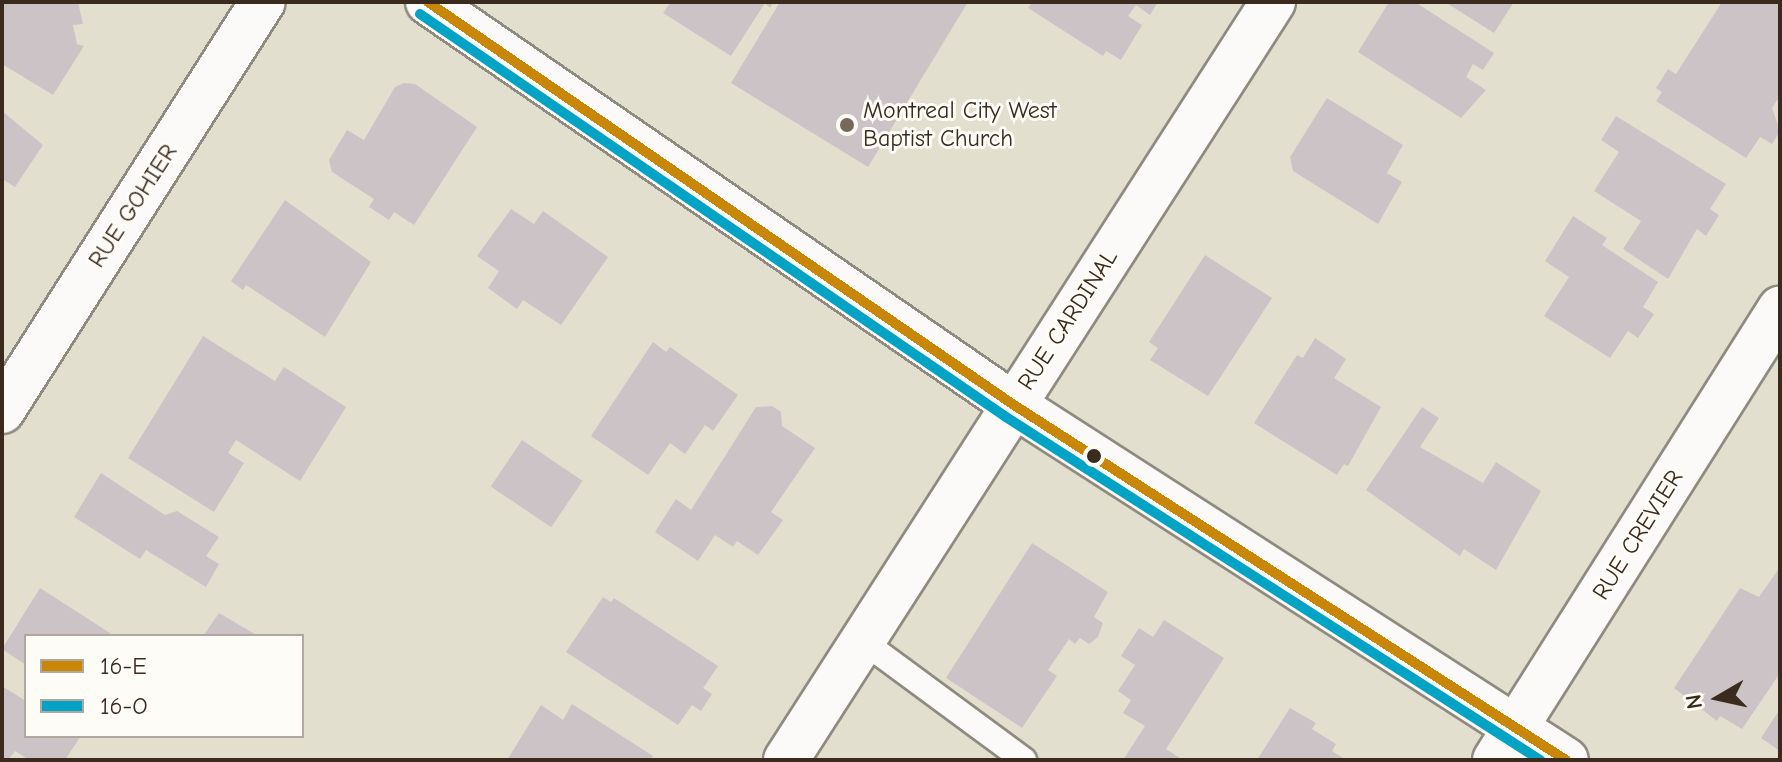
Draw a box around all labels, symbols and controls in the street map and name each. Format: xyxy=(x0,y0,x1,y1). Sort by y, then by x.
place label: Montreal City West Baptist Church xyxy=(863,97,1057,153)
marker: Montreal City West Baptist Church xyxy=(838,116,856,134)
street label: RUE GOHIER xyxy=(82,139,184,273)
street label: RUE CARDINAL xyxy=(1012,244,1124,396)
unlabelled marker xyxy=(1086,448,1102,464)
street label: RUE CREVIER xyxy=(1587,465,1689,605)
legend xyxy=(24,634,304,738)
text: 16-E xyxy=(100,652,147,680)
north arrow xyxy=(1678,658,1758,738)
text: 16-O xyxy=(100,692,148,720)
text: N xyxy=(1680,693,1708,711)

